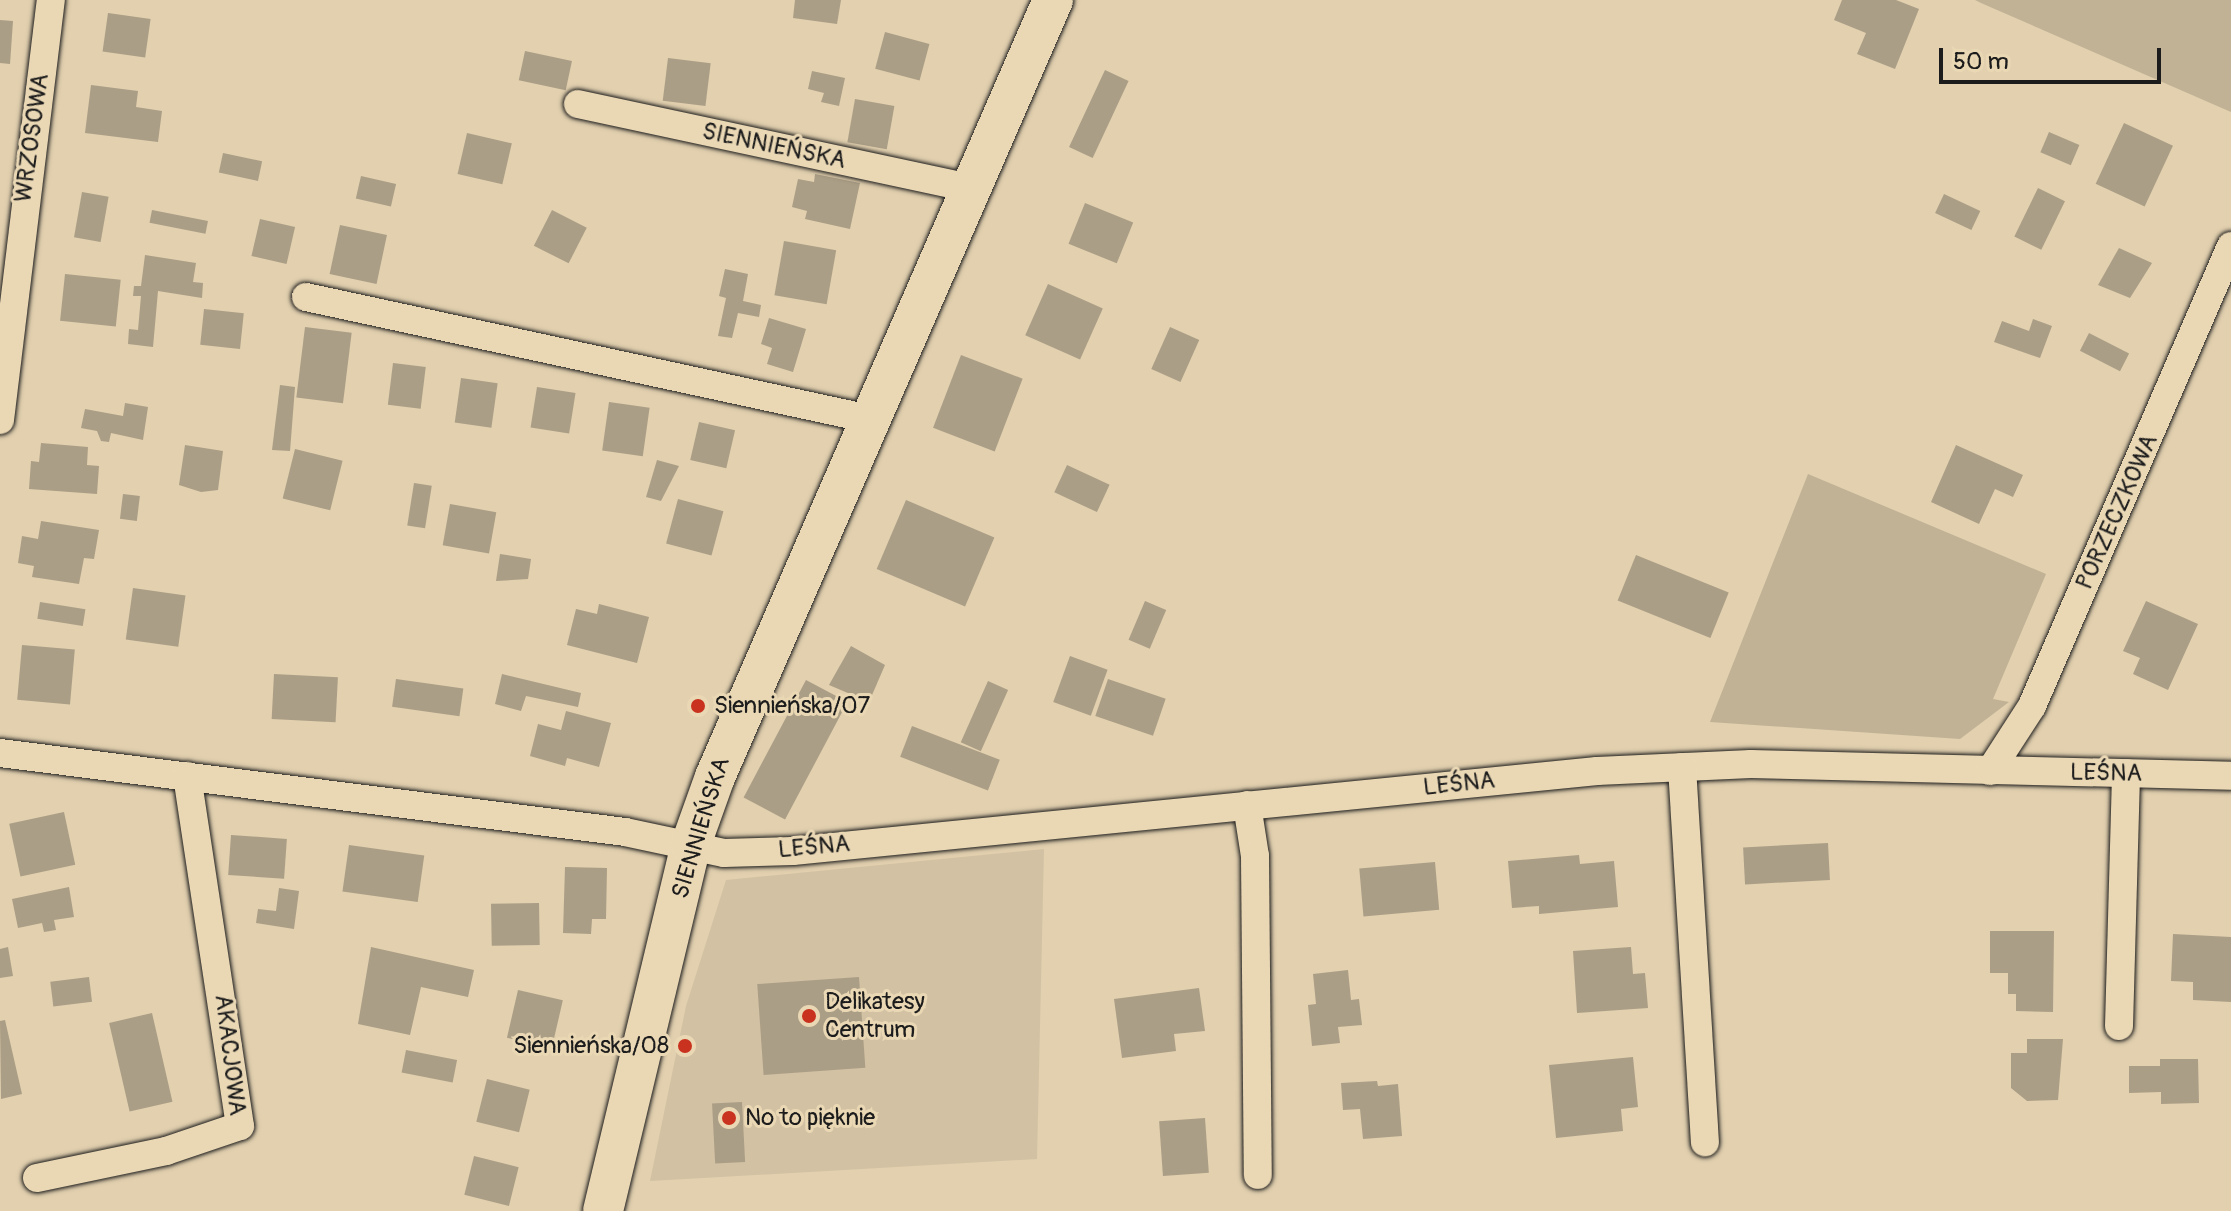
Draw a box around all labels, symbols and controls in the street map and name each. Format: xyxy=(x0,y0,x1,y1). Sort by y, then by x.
scale bar xyxy=(1943,32,2165,82)
text: 50 m xyxy=(1953,47,2009,76)
street label: WRZOSOWA xyxy=(9,72,55,204)
street label: SIENNIEŃSKA xyxy=(700,117,848,175)
street label: PORZECZKOWA xyxy=(2070,430,2164,594)
place label: Siennieńska/07 xyxy=(714,692,870,720)
marker: Siennieńska/07 xyxy=(689,697,707,715)
street label: SIENNIEŃSKA xyxy=(666,754,736,902)
street label: LEŚNA xyxy=(2070,758,2142,788)
street label: LEŚNA xyxy=(1422,766,1496,802)
street label: LEŚNA xyxy=(777,830,851,864)
place label: Delikatesy Centrum xyxy=(825,988,925,1044)
street label: AKACJOWA xyxy=(208,993,252,1117)
marker: Delikatesy Centrum xyxy=(800,1007,818,1025)
place label: Siennieńska/08 xyxy=(513,1032,669,1060)
marker: Siennieńska/08 xyxy=(676,1037,694,1055)
place label: No to pięknie xyxy=(745,1104,875,1132)
marker: No to pięknie xyxy=(720,1109,738,1127)

